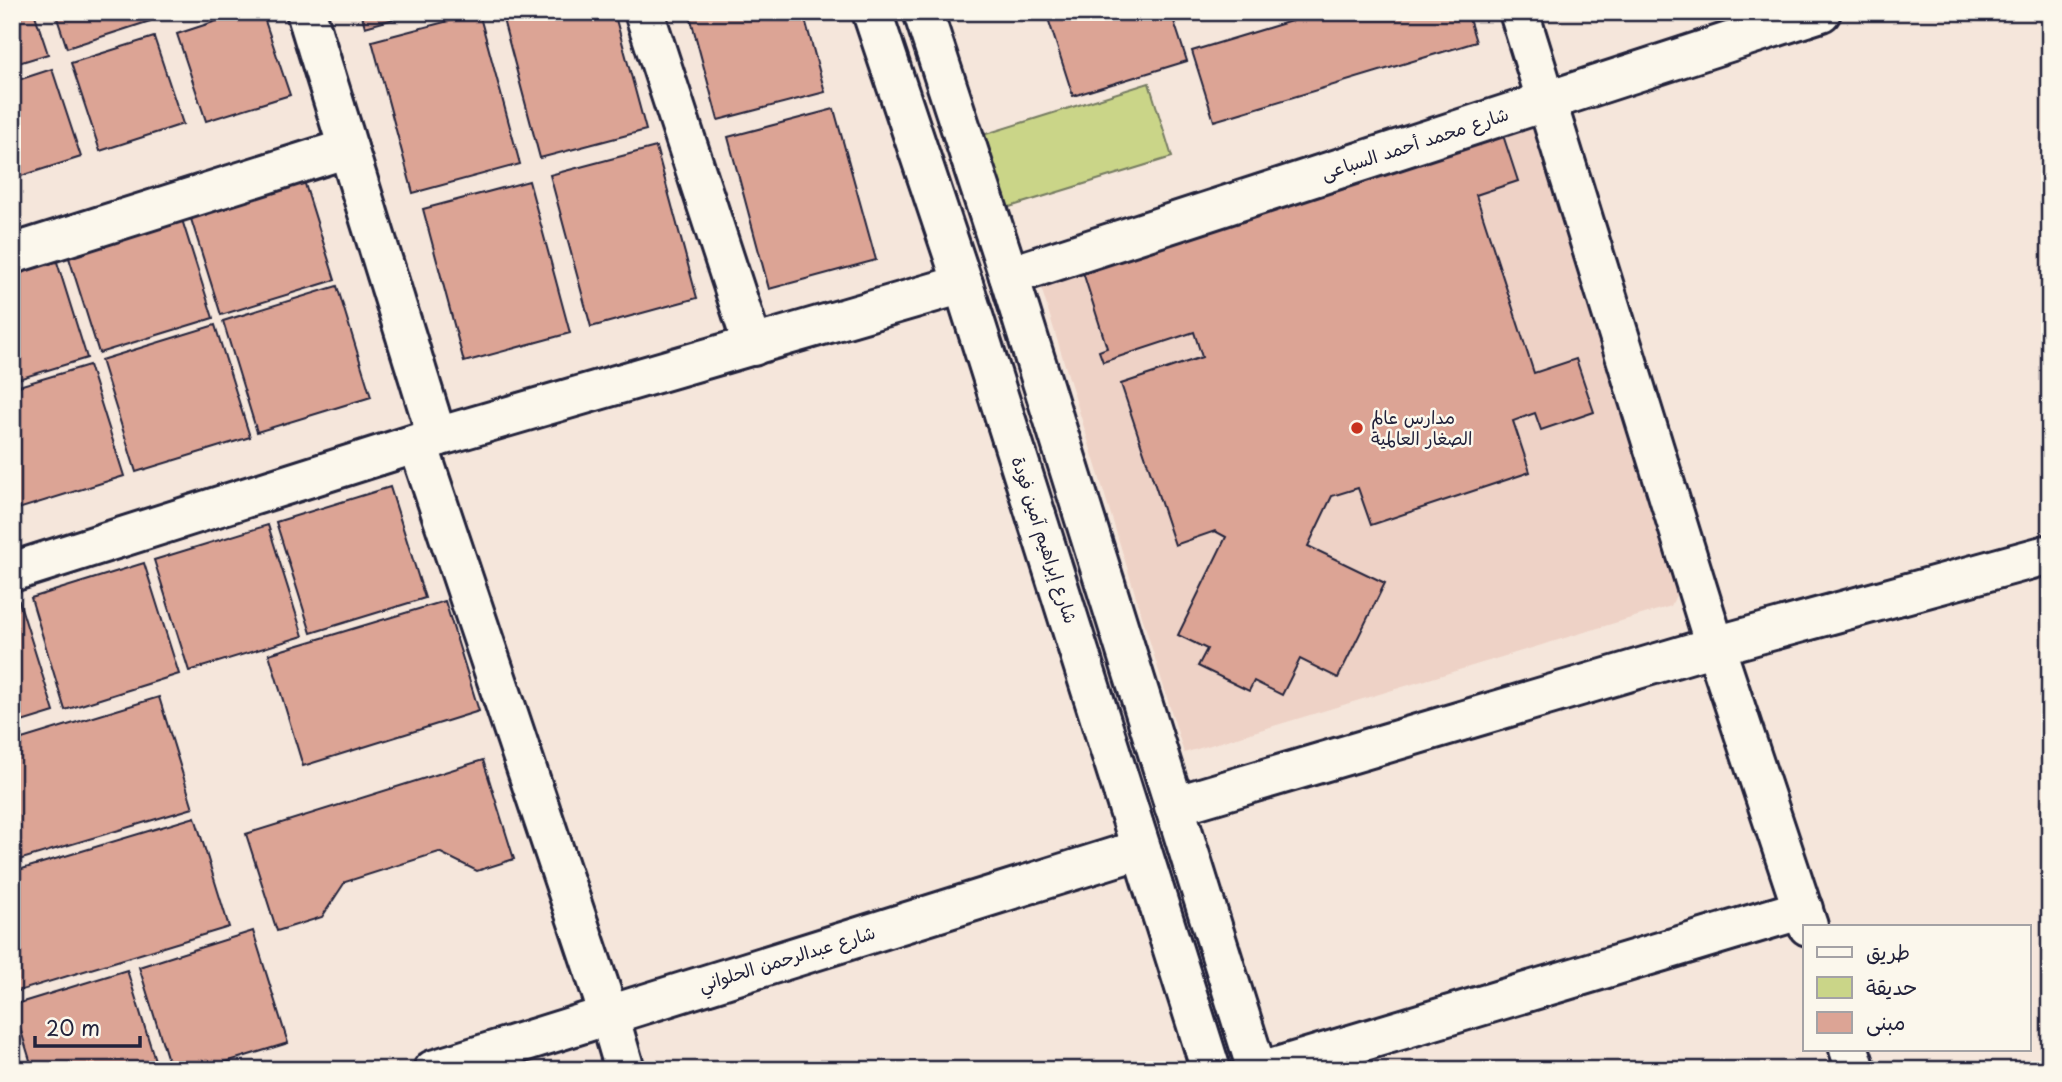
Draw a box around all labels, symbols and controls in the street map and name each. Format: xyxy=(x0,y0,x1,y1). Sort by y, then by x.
street label: شارع محمد أحمد السباعى xyxy=(1317,100,1512,186)
place label: مدارس عالم الصغار العالمية xyxy=(1371,403,1472,451)
marker: مدارس عالم الصغار العالمية xyxy=(1349,420,1365,436)
street label: شارع إبراهيم آمين فودة xyxy=(1004,452,1085,627)
street label: شارع عبدالرحمن الحلواني xyxy=(695,918,879,1001)
legend xyxy=(1803,925,2030,1050)
text: طريق xyxy=(1866,935,1910,967)
text: حديقة xyxy=(1866,970,1917,1002)
scale bar xyxy=(35,1005,140,1049)
text: مبنى xyxy=(1866,1005,1905,1037)
text: 20 m xyxy=(46,1011,100,1043)

